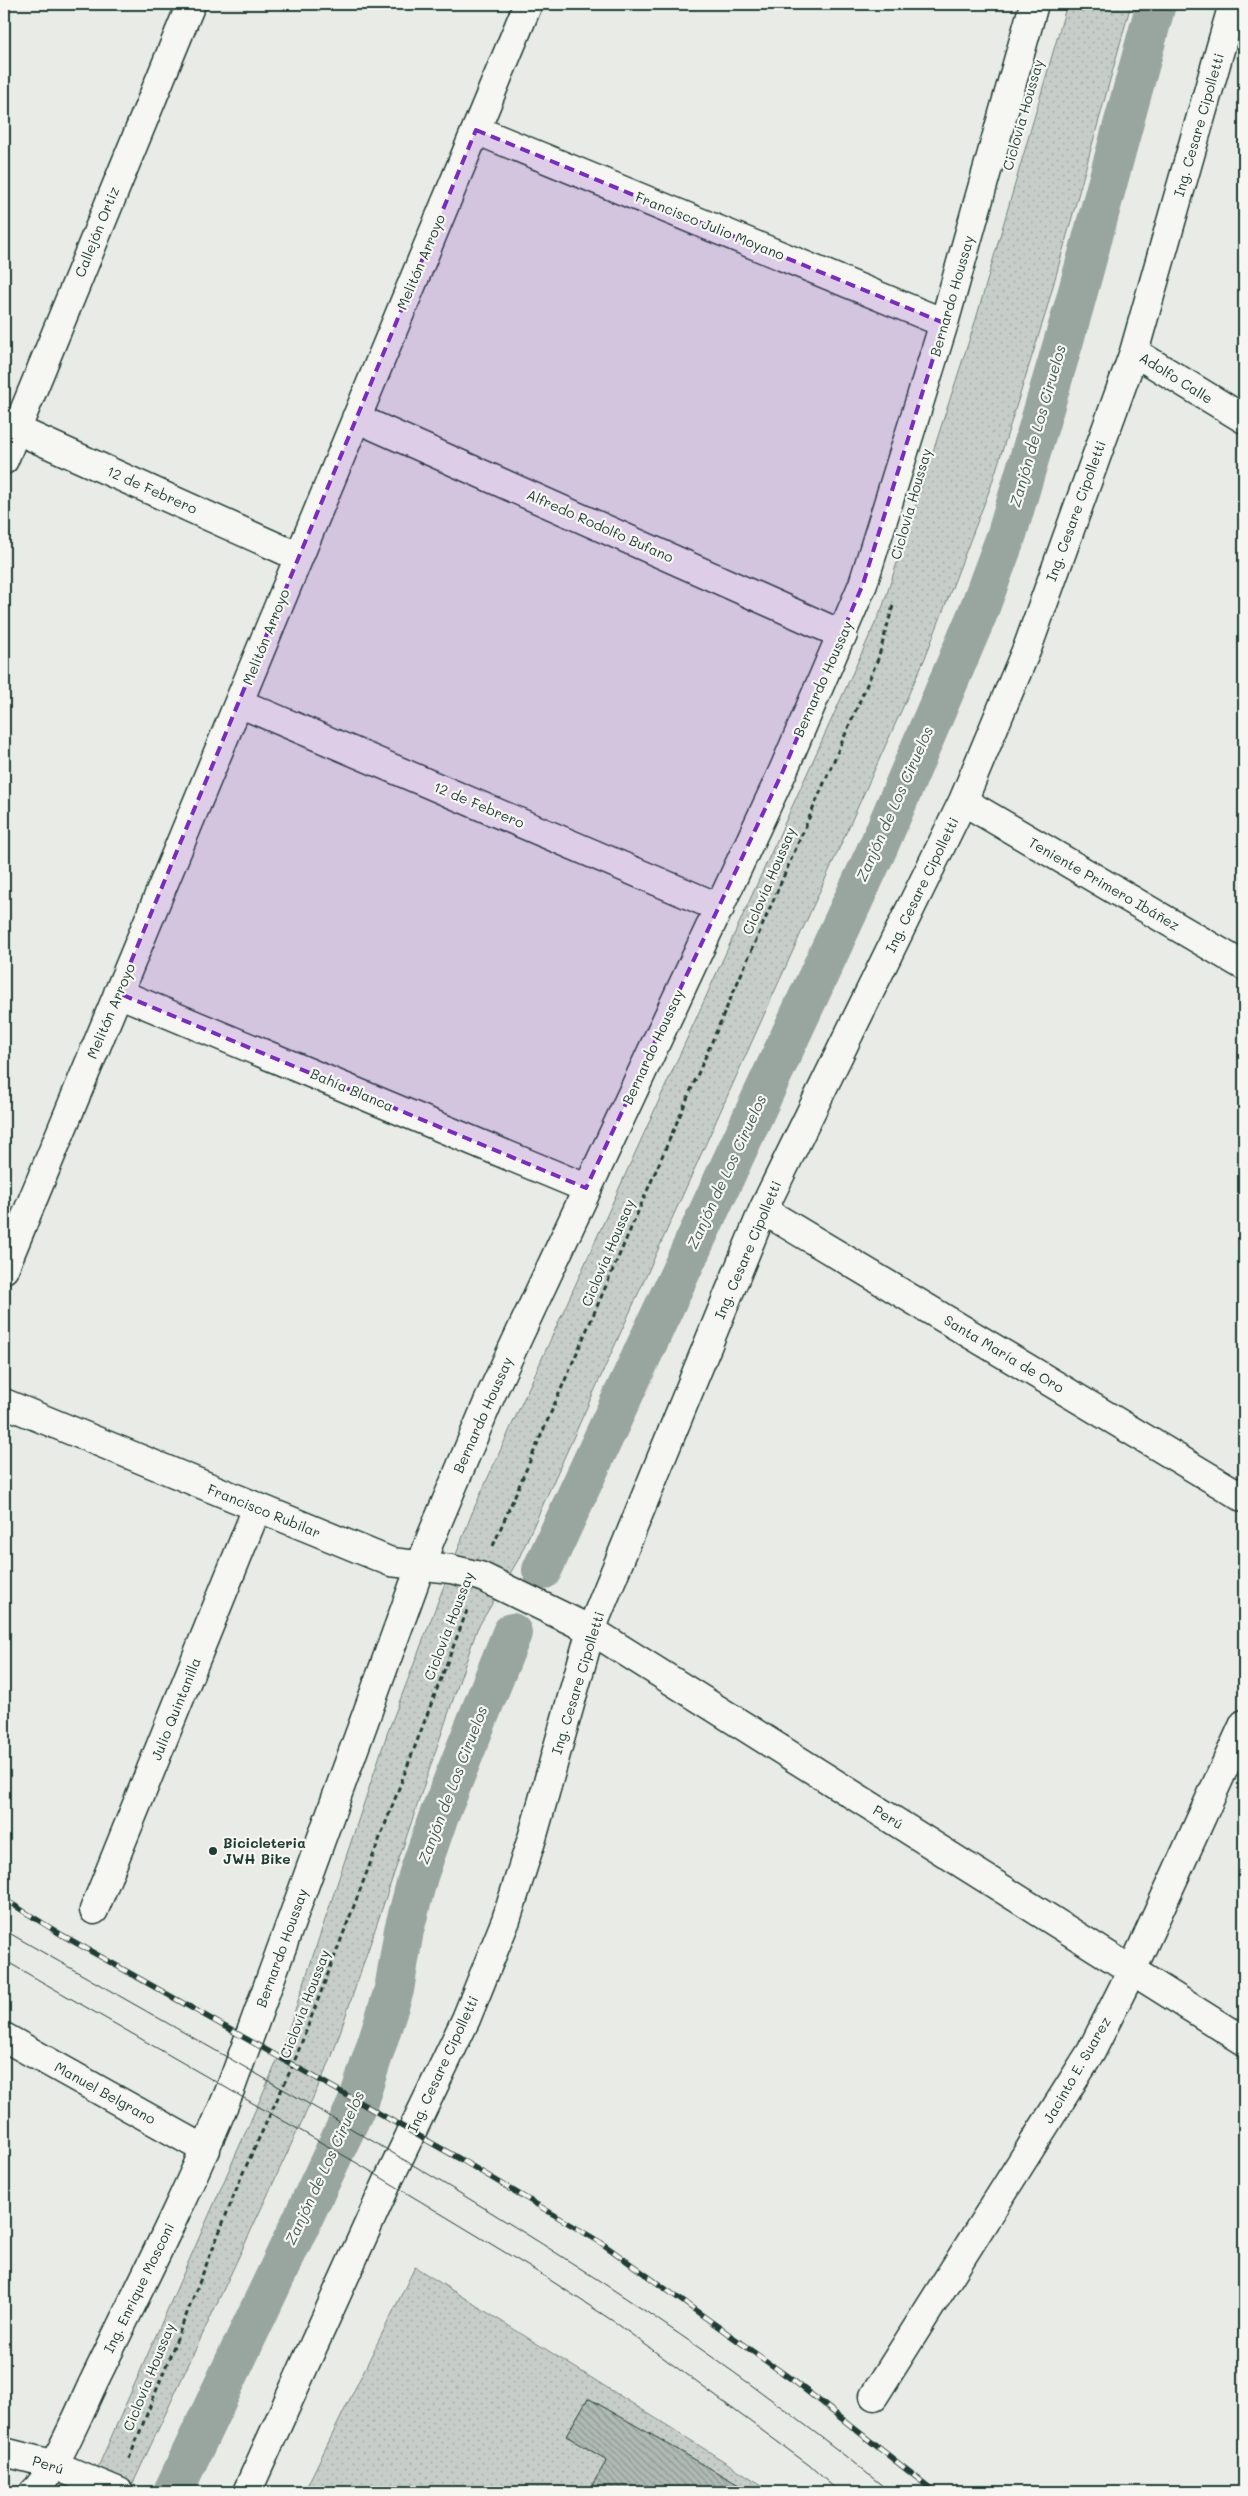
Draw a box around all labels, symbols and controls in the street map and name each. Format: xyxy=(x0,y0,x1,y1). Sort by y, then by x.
street label: Ing. Cesare Cipolletti xyxy=(1169,51,1228,199)
street label: Ciclovía Houssay xyxy=(998,57,1047,173)
street label: Callejón Ortiz xyxy=(70,184,123,280)
street label: Francisco Julio Moyano xyxy=(633,187,788,264)
street label: Melitón Arroyo xyxy=(392,211,449,312)
street label: Bernardo Houssay xyxy=(925,233,978,359)
water label: Zanjón de Los Ciruelos xyxy=(1004,342,1070,509)
street label: Adolfo Calle xyxy=(1136,348,1217,408)
street label: Ing. Cesare Cipolletti xyxy=(1041,438,1110,584)
street label: Ciclovía Houssay xyxy=(886,446,935,562)
street label: 12 de Febrero xyxy=(104,461,200,518)
street label: Alfredo Rodolfo Bufano xyxy=(524,485,677,567)
street label: Melitón Arroyo xyxy=(238,586,293,688)
street label: Bernardo Houssay xyxy=(788,618,857,740)
water label: Zanjón de Los Ciruelos xyxy=(851,723,937,884)
street label: 12 de Febrero xyxy=(431,777,528,832)
street label: Ing. Cesare Cipolletti xyxy=(880,814,963,956)
street label: Ciclovía Houssay xyxy=(737,824,800,937)
street label: Teniente Primero Ibáñez xyxy=(1025,832,1184,935)
street label: Melitón Arroyo xyxy=(82,960,139,1061)
street label: Bernardo Houssay xyxy=(617,986,688,1108)
street label: Bahía Blanca xyxy=(308,1063,397,1116)
water label: Zanjón de Los Ciruelos xyxy=(682,1091,771,1252)
street label: Ing. Cesare Cipolletti xyxy=(710,1178,785,1322)
street label: Ciclovía Houssay xyxy=(576,1196,639,1309)
street label: Santa María de Oro xyxy=(941,1310,1068,1397)
street label: Bernardo Houssay xyxy=(448,1354,517,1476)
street label: Francisco Rubilar xyxy=(205,1479,324,1542)
street label: Ciclovía Houssay xyxy=(419,1569,478,1683)
street label: Ing. Cesare Cipolletti xyxy=(547,1609,608,1757)
street label: Julio Quintanilla xyxy=(146,1655,205,1763)
water label: Zanjón de Los Ciruelos xyxy=(413,1703,491,1866)
street label: Perú xyxy=(870,1800,907,1833)
place label: Bicicleteria JWH Bike xyxy=(223,1833,306,1868)
marker: Bicicleteria JWH Bike xyxy=(207,1845,219,1857)
street label: Bernardo Houssay xyxy=(251,1886,312,2010)
street label: Ciclovía Houssay xyxy=(275,1947,334,2061)
street label: Ing. Cesare Cipolletti xyxy=(403,1992,483,2135)
street label: Jacinto E. Suarez xyxy=(1038,2013,1115,2126)
street label: Manuel Belgrano xyxy=(51,2057,159,2128)
water label: Zanjón de Los Ciruelos xyxy=(280,2087,369,2248)
street label: Ing. Enrique Mosconi xyxy=(99,2220,178,2356)
street label: Ciclovía Houssay xyxy=(118,2320,179,2434)
street label: Perú xyxy=(30,2451,66,2478)

